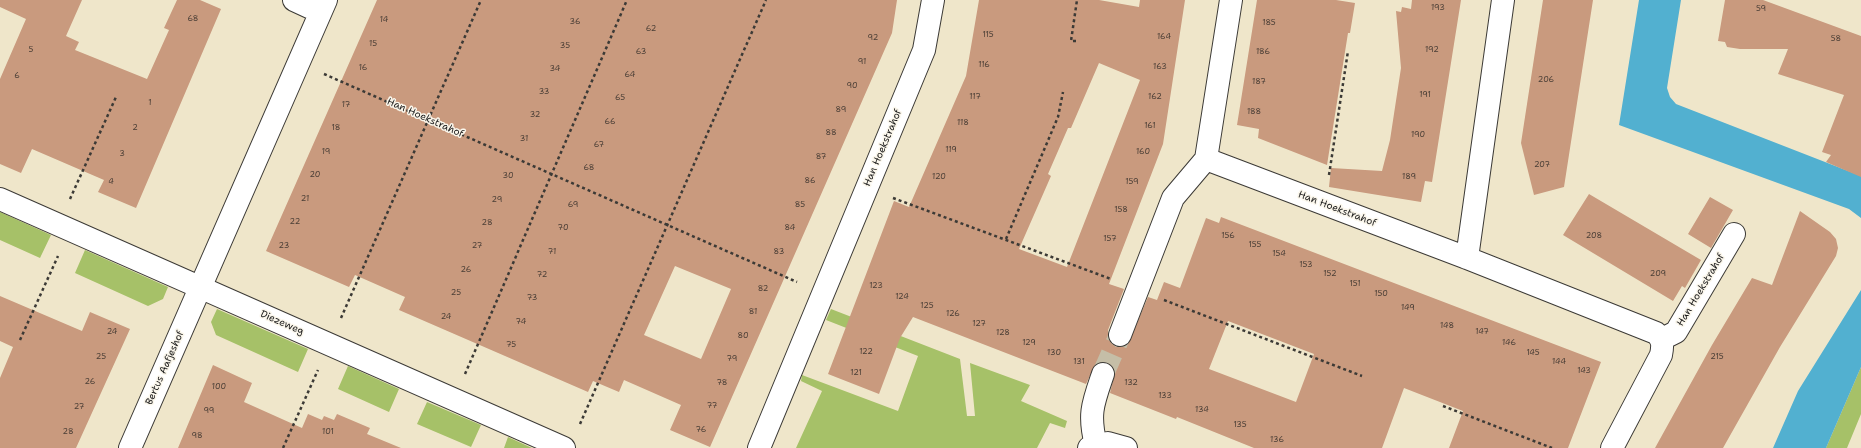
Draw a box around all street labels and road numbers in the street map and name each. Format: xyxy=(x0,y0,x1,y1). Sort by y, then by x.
street label: Han Hoekstrahof xyxy=(385,96,465,140)
street label: Han Hoekstrahof xyxy=(861,108,905,188)
street label: Han Hoekstrahof xyxy=(1296,189,1378,229)
street label: Han Hoekstrahof xyxy=(1675,252,1727,328)
street label: Diezeweg xyxy=(258,308,306,338)
street label: Bertus Aafjeshof xyxy=(143,329,187,407)

